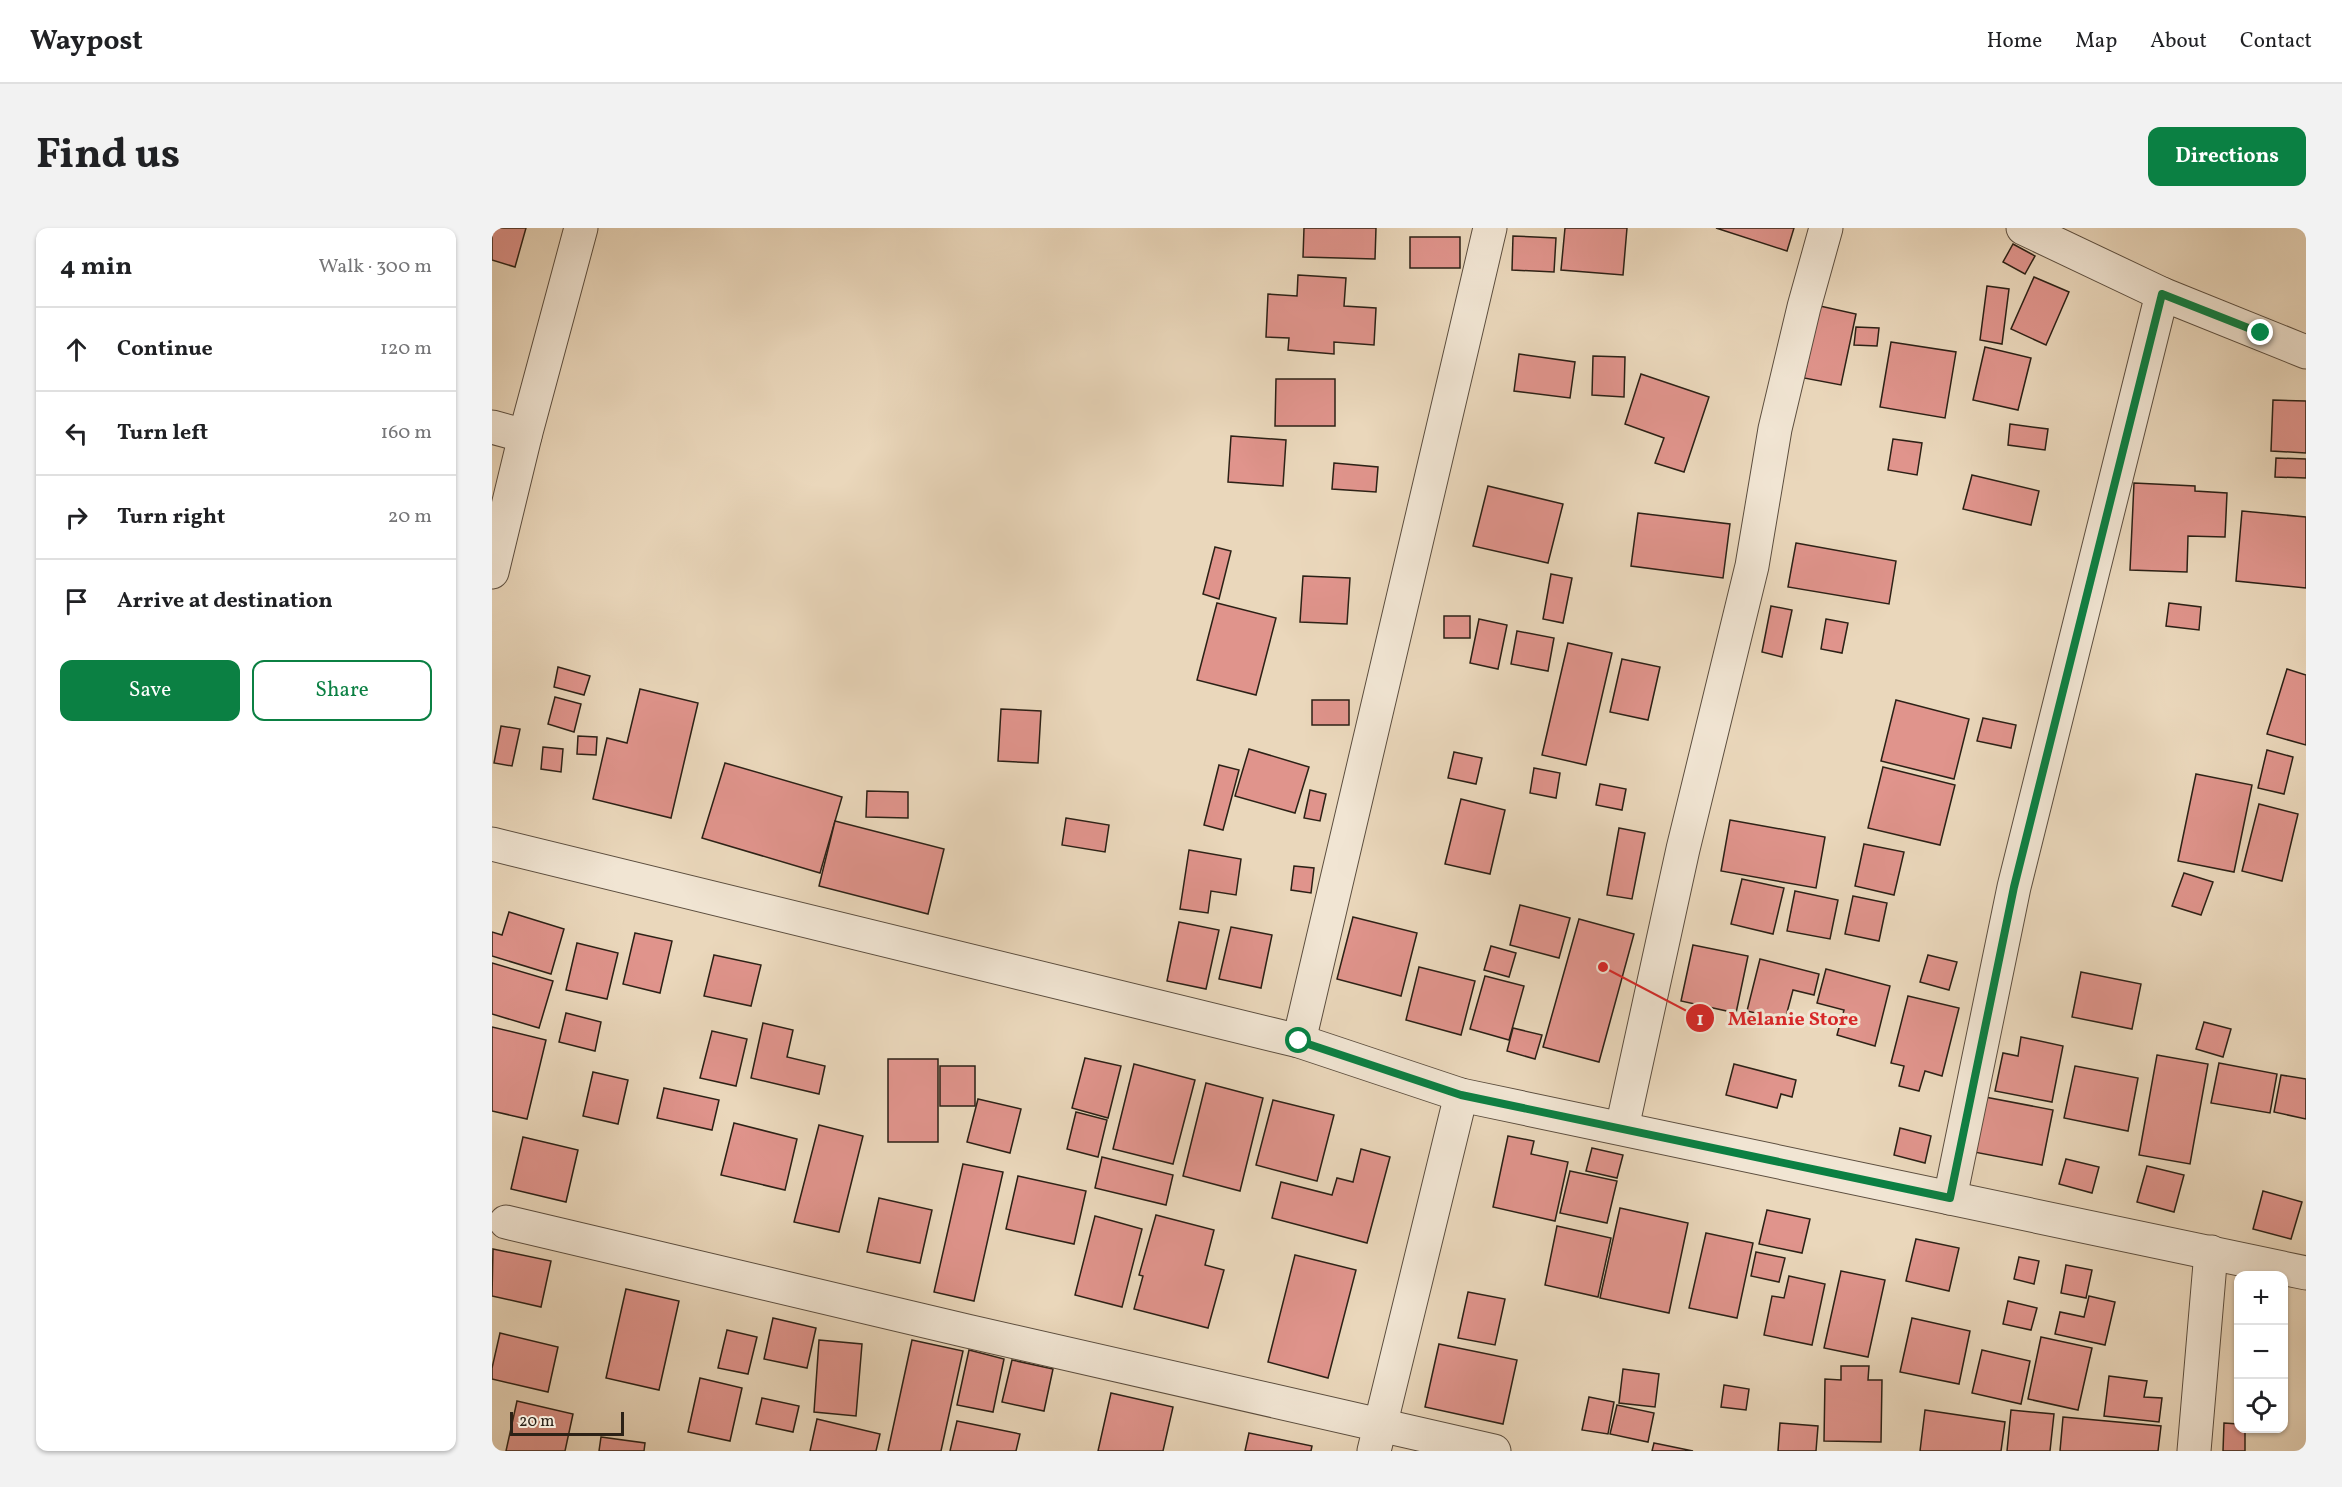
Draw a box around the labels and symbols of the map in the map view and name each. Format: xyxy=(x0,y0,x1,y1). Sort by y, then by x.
route end xyxy=(2247,319,2273,345)
callout: Melanie Store xyxy=(1685,999,1870,1037)
text: Melanie Store xyxy=(1728,1006,1858,1034)
text: 1 xyxy=(1696,1008,1704,1033)
route start xyxy=(1285,1027,1311,1053)
scale bar xyxy=(510,1409,624,1436)

